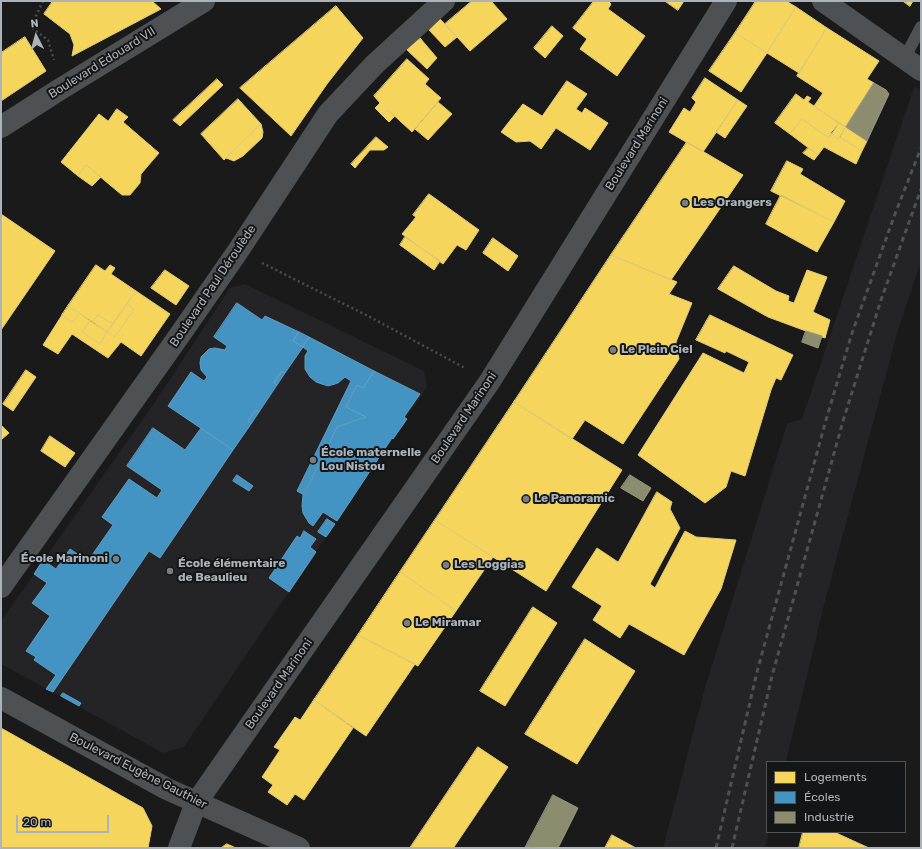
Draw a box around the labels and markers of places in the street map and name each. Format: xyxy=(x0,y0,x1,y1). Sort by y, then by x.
place label: Les Orangers xyxy=(693,196,772,210)
marker: Les Orangers xyxy=(680,198,690,208)
place label: Le Plein Ciel xyxy=(621,343,693,357)
marker: Le Plein Ciel xyxy=(608,345,618,355)
place label: École maternelle Lou Nistou xyxy=(321,446,421,474)
marker: École maternelle Lou Nistou xyxy=(308,455,318,465)
place label: Le Panoramic xyxy=(534,492,615,506)
marker: Le Panoramic xyxy=(521,494,531,504)
place label: École Marinoni xyxy=(21,552,108,566)
marker: École Marinoni xyxy=(111,554,121,564)
place label: École élémentaire de Beaulieu xyxy=(178,557,285,585)
place label: Les Loggias xyxy=(454,558,524,572)
marker: Les Loggias xyxy=(441,560,451,570)
marker: École élémentaire de Beaulieu xyxy=(165,566,175,576)
place label: Le Miramar xyxy=(415,616,481,630)
marker: Le Miramar xyxy=(402,618,412,628)

